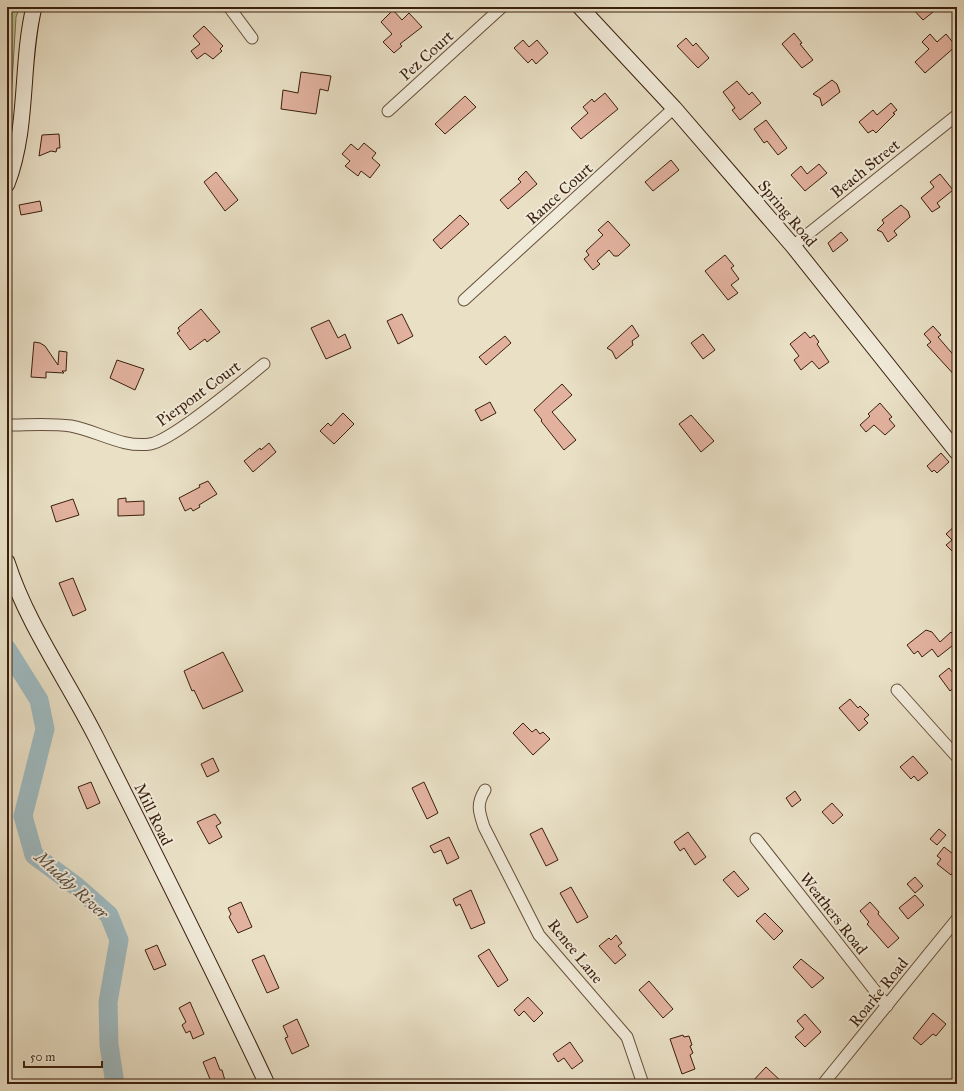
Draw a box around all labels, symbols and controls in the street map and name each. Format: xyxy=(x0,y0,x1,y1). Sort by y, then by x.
street label: Pez Court xyxy=(396,26,457,84)
street label: Beach Street xyxy=(827,135,904,202)
street label: Rance Court xyxy=(522,158,597,228)
street label: Spring Road xyxy=(753,176,821,251)
street label: Pierpont Court xyxy=(153,356,244,430)
street label: Mill Road xyxy=(130,780,177,849)
water label: Muddy River xyxy=(29,846,113,924)
street label: Weathers Road xyxy=(796,869,871,958)
street label: Renee Lane xyxy=(544,915,607,988)
street label: Roarke Road xyxy=(845,954,912,1031)
scale bar xyxy=(24,1043,102,1069)
text: 50 m xyxy=(30,1050,55,1064)

